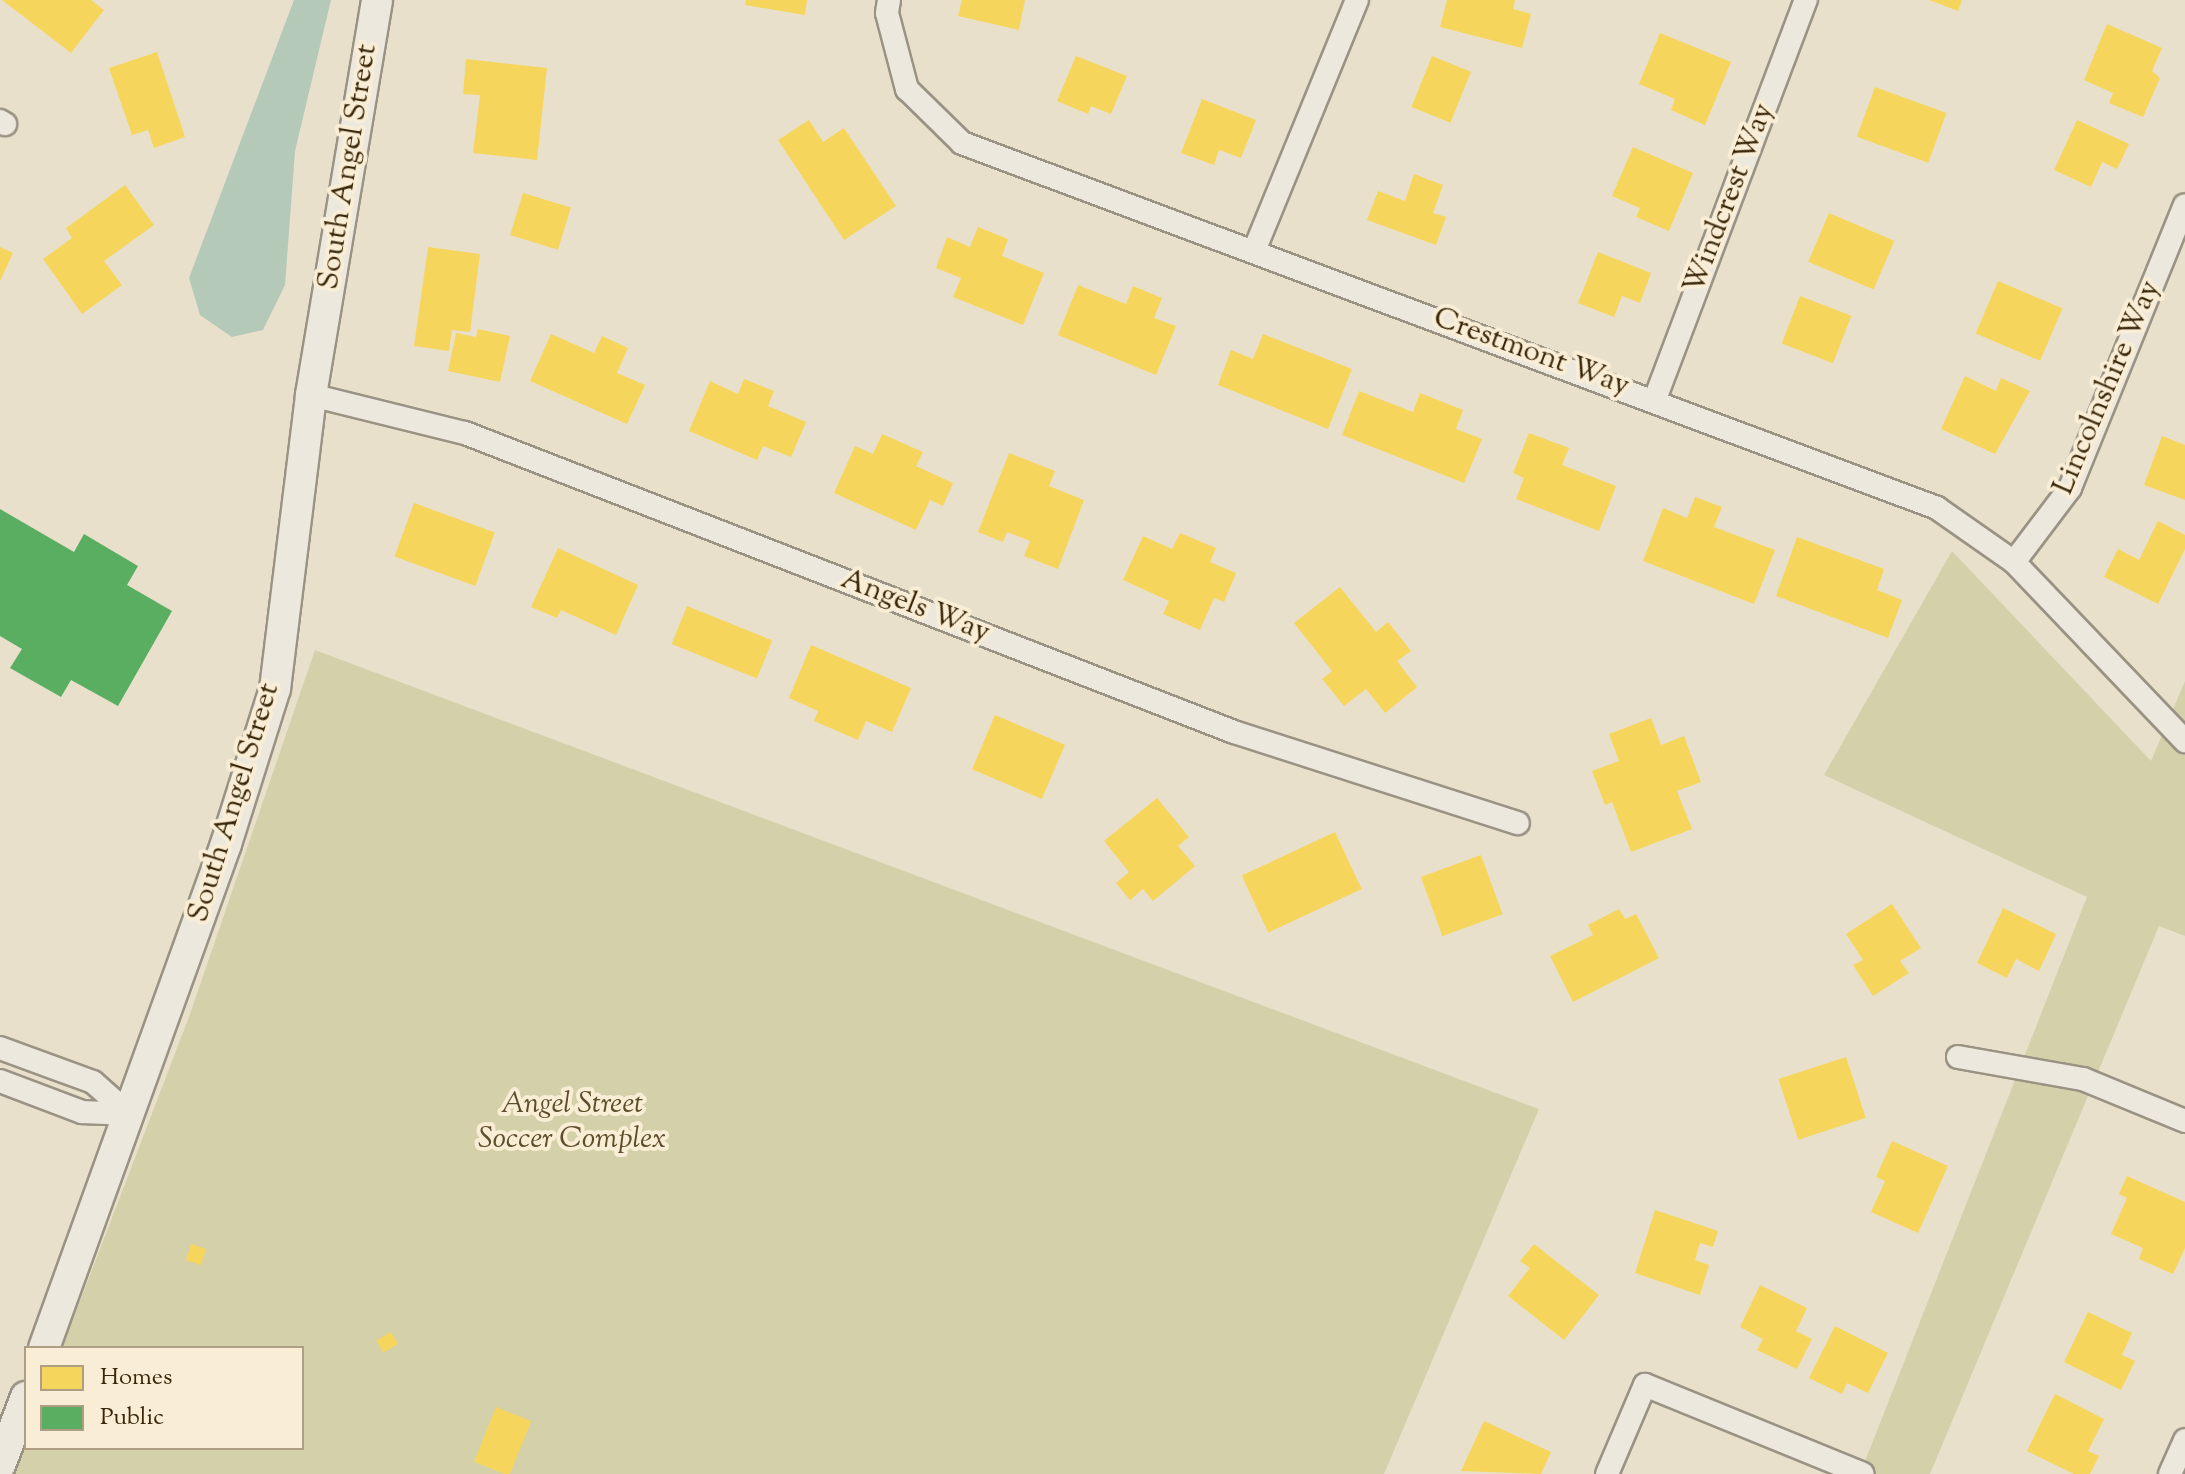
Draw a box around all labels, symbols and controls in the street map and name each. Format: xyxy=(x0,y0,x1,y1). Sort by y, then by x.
street label: South Angel Street xyxy=(312,42,386,292)
street label: Windcrest Way xyxy=(1677,99,1783,299)
street label: Lincolnshire Way xyxy=(2047,275,2169,501)
street label: Crestmont Way xyxy=(1428,301,1634,405)
street label: Angels Way xyxy=(835,562,995,652)
street label: South Angel Street xyxy=(182,679,288,927)
park label: Angel Street Soccer Complex xyxy=(478,1087,666,1158)
legend xyxy=(24,1346,304,1450)
text: Homes xyxy=(100,1361,172,1395)
text: Public xyxy=(100,1401,164,1435)

